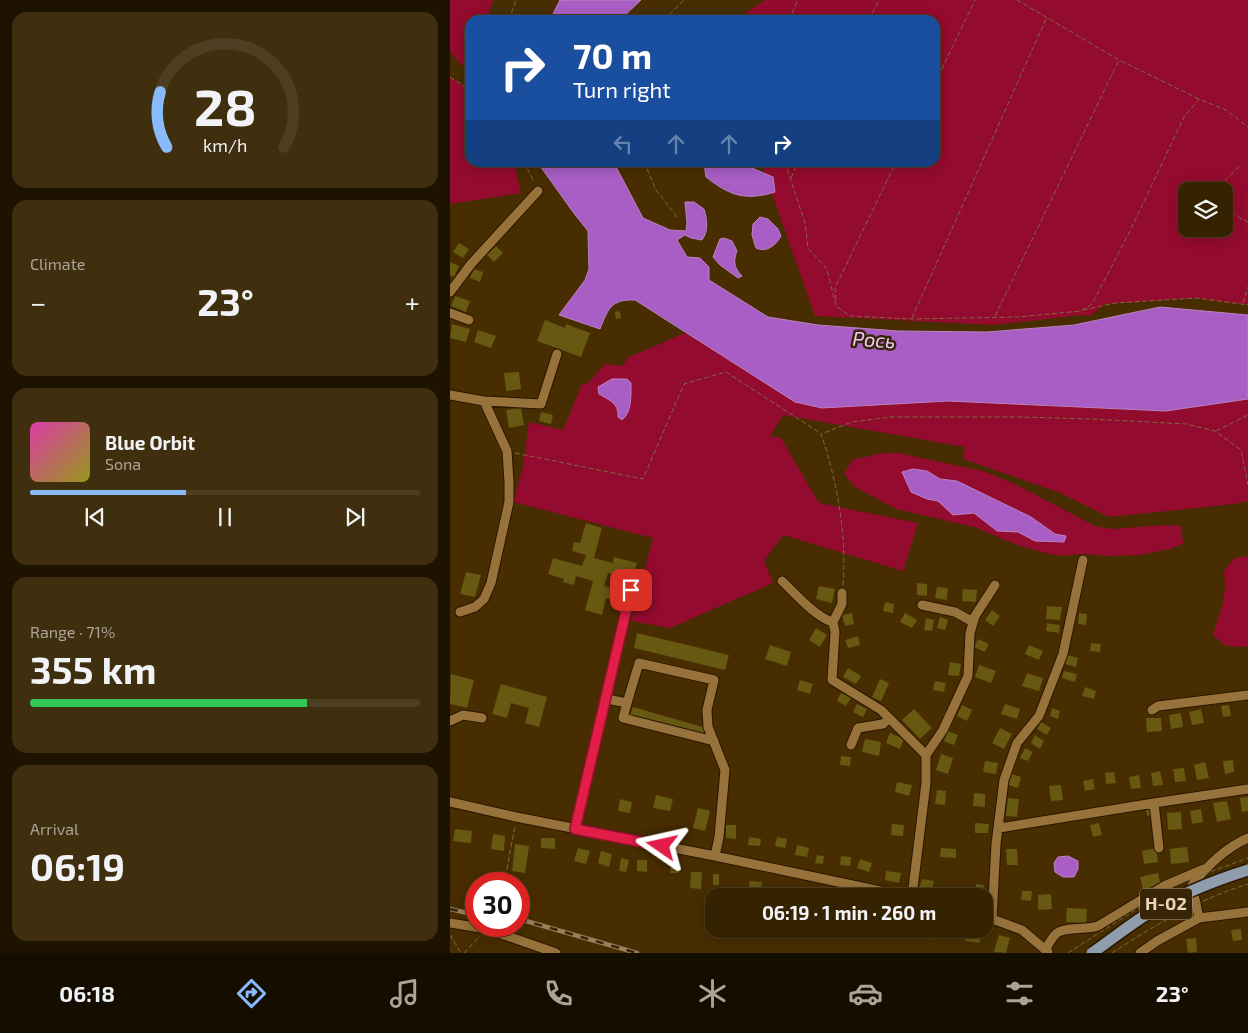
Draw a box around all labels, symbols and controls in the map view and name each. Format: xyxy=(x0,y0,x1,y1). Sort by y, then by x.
text: 70 m xyxy=(573,34,652,76)
icon: right xyxy=(490,35,555,100)
text: 28 xyxy=(194,74,256,136)
text: Turn right xyxy=(573,76,671,102)
icon: left xyxy=(609,130,637,158)
icon: ahead xyxy=(662,130,690,158)
icon: ahead xyxy=(715,130,743,158)
icon: right xyxy=(768,130,796,158)
text: km/h xyxy=(203,134,247,156)
map controls xyxy=(1178,182,1233,237)
button: layers xyxy=(1178,182,1233,237)
text: Climate xyxy=(30,254,85,273)
text: 23° xyxy=(197,278,254,324)
text: − xyxy=(30,285,46,319)
text: + xyxy=(405,285,420,319)
water label: Рось xyxy=(852,326,896,352)
text: Blue Orbit xyxy=(105,431,195,454)
text: Sona xyxy=(105,454,141,473)
icon: previous xyxy=(81,503,109,531)
icon: pause xyxy=(211,503,239,531)
icon: next xyxy=(341,503,369,531)
pin xyxy=(610,569,652,611)
icon: arrive xyxy=(617,576,645,604)
text: Range · 71% xyxy=(30,622,115,641)
text: 355 km xyxy=(30,646,156,692)
text: Arrival xyxy=(30,819,79,838)
position arrow xyxy=(635,819,687,871)
text: 06:19 xyxy=(30,843,125,889)
speed limit sign: 30 xyxy=(465,872,530,937)
road number: Н-02 xyxy=(1140,889,1192,920)
text: 06:19 · 1 min · 260 m xyxy=(762,901,936,924)
icon: directions xyxy=(234,976,269,1011)
icon: music xyxy=(387,976,422,1011)
icon: phone xyxy=(541,976,576,1011)
icon: climate xyxy=(695,976,730,1011)
icon: car xyxy=(848,976,883,1011)
icon: filters xyxy=(1002,976,1037,1011)
text: 06:18 xyxy=(59,980,115,1006)
text: 23° xyxy=(1156,980,1189,1006)

